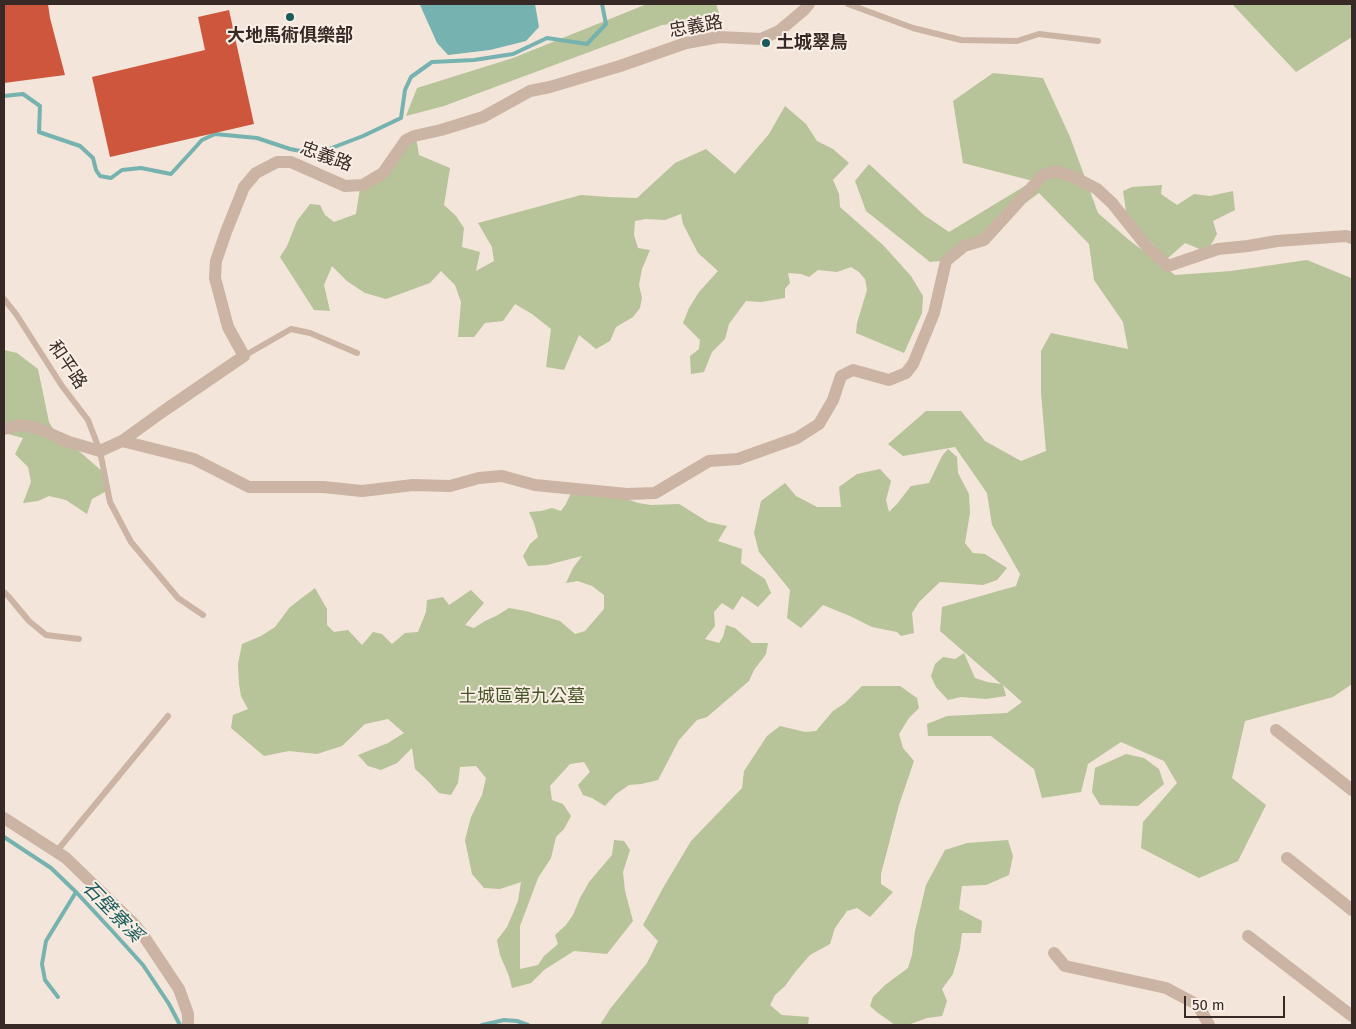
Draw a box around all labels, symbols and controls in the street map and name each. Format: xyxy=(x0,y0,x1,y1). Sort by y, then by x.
marker: 大地馬術俱樂部 xyxy=(284,11,296,23)
street label: 忠義路 xyxy=(668,12,724,42)
place label: 大地馬術俱樂部 xyxy=(227,25,353,47)
place label: 土城翠鳥 xyxy=(776,32,848,54)
marker: 土城翠鳥 xyxy=(760,37,772,49)
street label: 忠義路 xyxy=(297,138,355,176)
street label: 和平路 xyxy=(43,337,91,393)
park label: 土城區第九公墓 xyxy=(459,686,585,708)
water label: 石壁寮溪 xyxy=(77,877,147,947)
scale bar xyxy=(1186,986,1287,1018)
text: 50 m xyxy=(1192,996,1225,1014)

